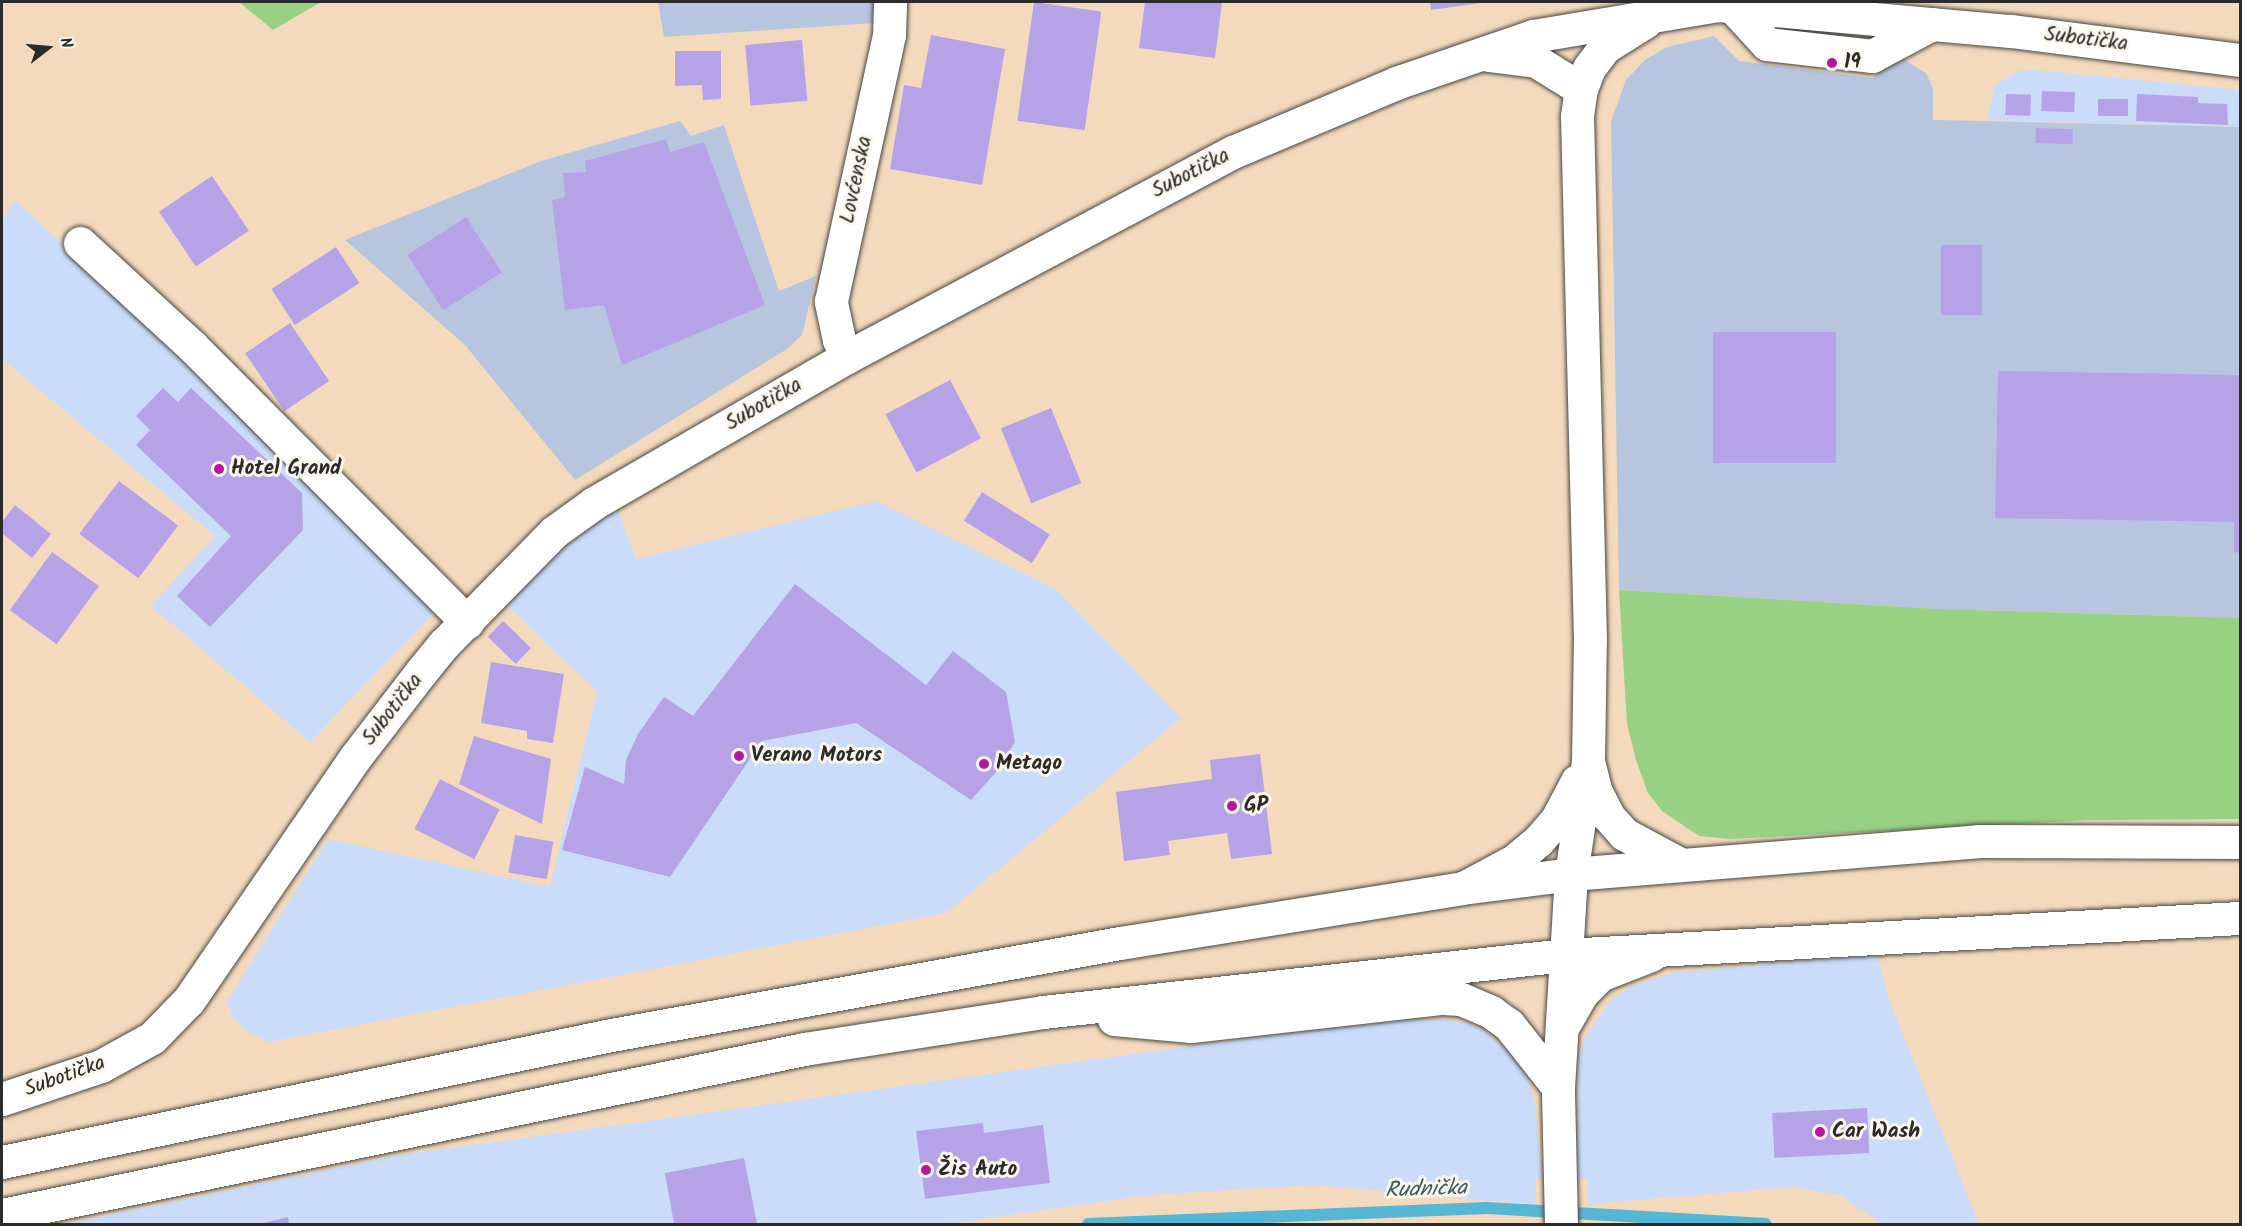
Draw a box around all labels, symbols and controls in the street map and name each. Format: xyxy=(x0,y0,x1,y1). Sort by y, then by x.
north arrow xyxy=(18,18,78,78)
street label: Subotička xyxy=(2043,22,2129,58)
text: N xyxy=(52,35,79,51)
place label: 19 xyxy=(1844,50,1861,76)
marker: 19 xyxy=(1825,56,1839,70)
street label: Lovćenska xyxy=(835,134,879,226)
street label: Subotička xyxy=(1148,144,1234,204)
street label: Subotička xyxy=(721,373,807,437)
place label: Hotel Grand xyxy=(231,456,341,482)
marker: Hotel Grand xyxy=(212,462,226,476)
street label: Subotička xyxy=(357,669,429,751)
place label: Verano Motors xyxy=(751,743,882,769)
marker: Verano Motors xyxy=(732,749,746,763)
place label: Metago xyxy=(996,751,1062,777)
marker: Metago xyxy=(977,757,991,771)
place label: GP xyxy=(1244,793,1268,819)
marker: GP xyxy=(1225,799,1239,813)
street label: Subotička xyxy=(21,1051,109,1103)
place label: Car Wash xyxy=(1832,1119,1920,1145)
marker: Car Wash xyxy=(1813,1125,1827,1139)
place label: Žis Auto xyxy=(938,1157,1017,1183)
marker: Žis Auto xyxy=(919,1163,933,1177)
water label: Rudnička xyxy=(1385,1175,1467,1205)

